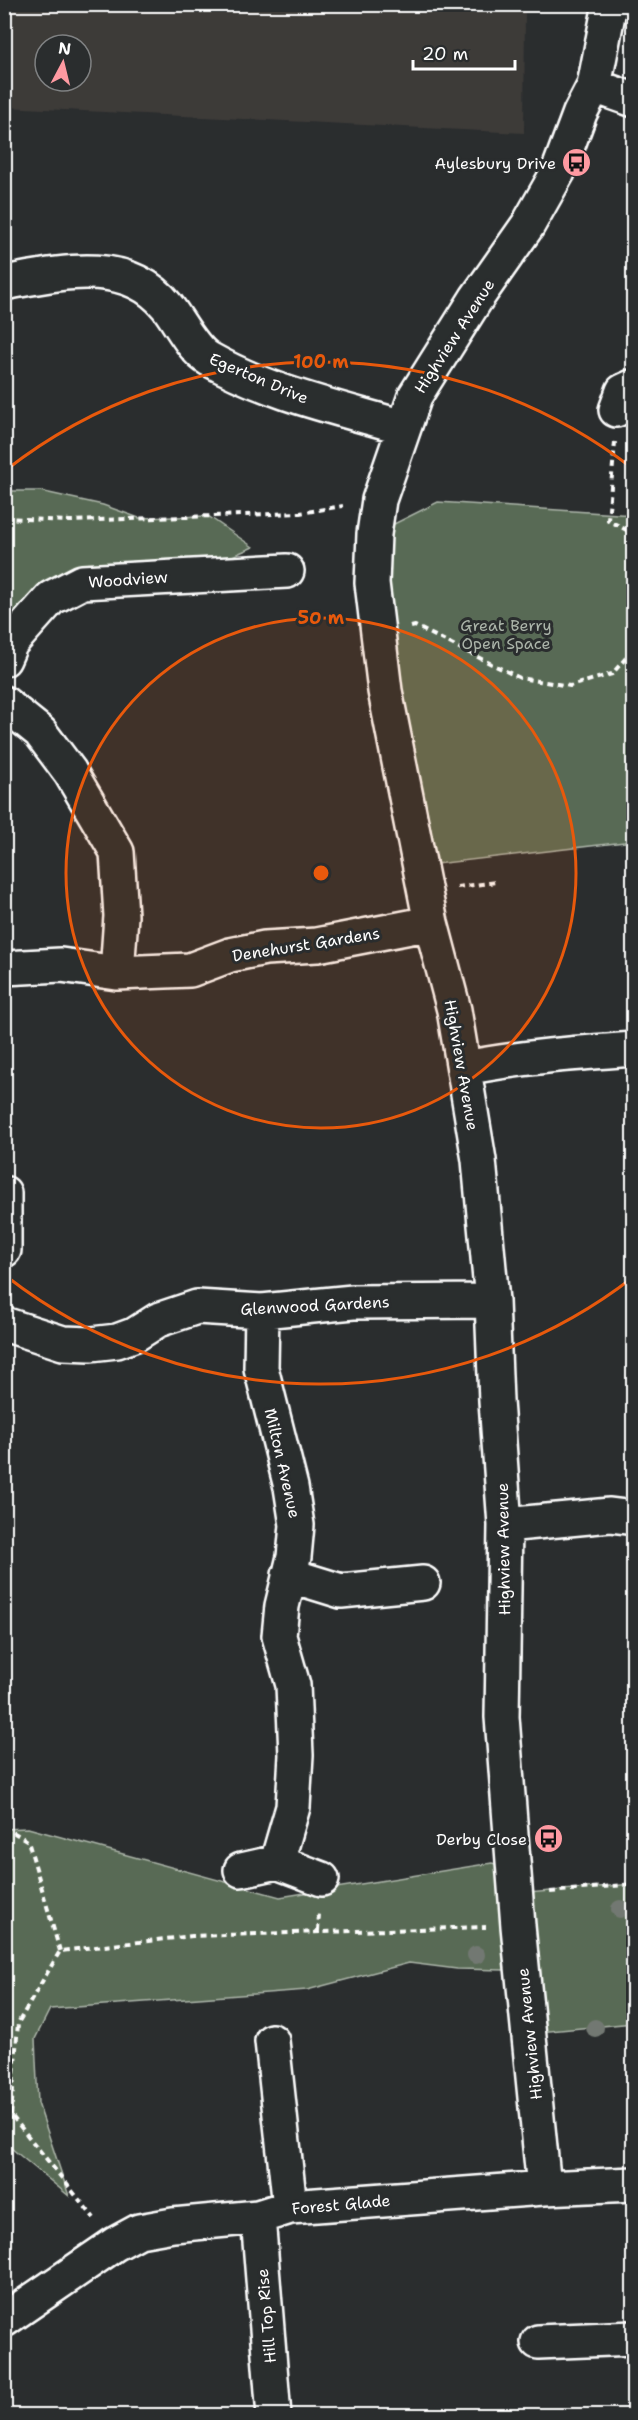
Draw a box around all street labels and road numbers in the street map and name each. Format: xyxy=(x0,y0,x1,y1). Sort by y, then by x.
street label: Highview Avenue xyxy=(410,275,499,398)
street label: Egerton Drive xyxy=(206,348,311,409)
street label: Woodview xyxy=(88,566,169,593)
street label: Denehurst Gardens xyxy=(231,922,381,967)
street label: Highview Avenue xyxy=(440,998,483,1132)
street label: Glenwood Gardens xyxy=(240,1291,390,1320)
street label: Milton Avenue xyxy=(260,1406,305,1520)
street label: Highview Avenue xyxy=(492,1483,515,1615)
street label: Highview Avenue xyxy=(512,1967,547,2101)
street label: Forest Glade xyxy=(291,2190,391,2219)
street label: Hill Top Rise xyxy=(252,2268,281,2364)

